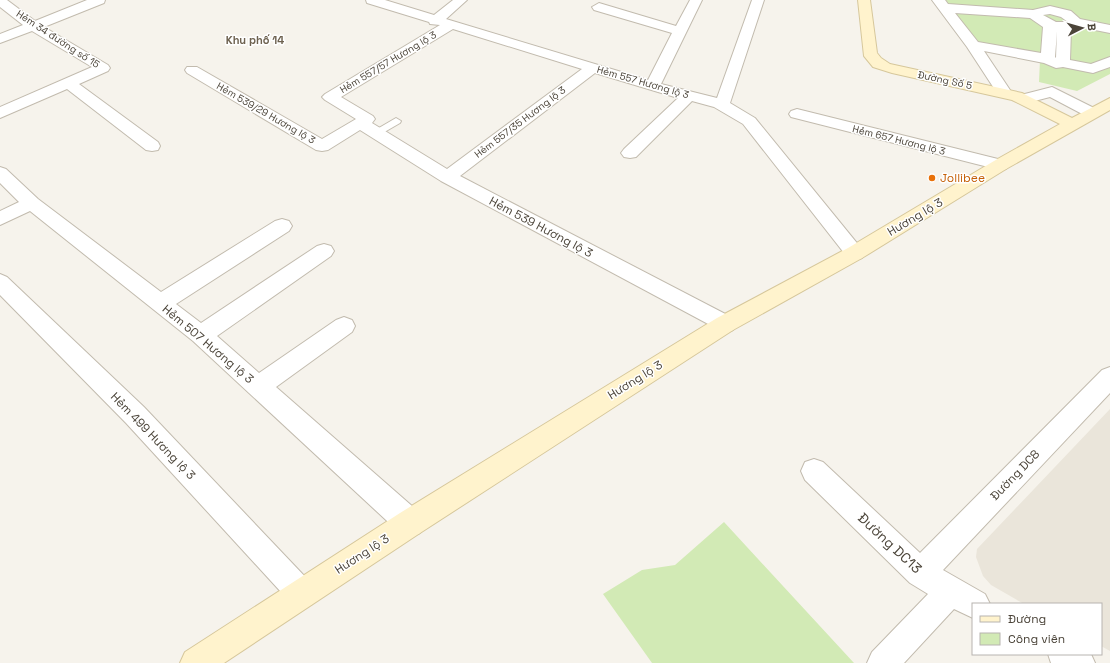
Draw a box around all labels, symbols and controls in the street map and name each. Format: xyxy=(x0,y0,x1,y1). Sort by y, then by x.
street label: Hẻm 34 đường số 15 xyxy=(14,7,102,71)
north arrow xyxy=(1062,8,1102,48)
text: B xyxy=(1085,23,1099,31)
street label: Hẻm 557/57 Hương lộ 3 xyxy=(337,28,439,96)
district label: Khu phố 14 xyxy=(226,33,284,47)
street label: Hẻm 557 Hương lộ 3 xyxy=(595,63,691,101)
street label: Đường Số 5 xyxy=(917,68,973,92)
street label: Hẻm 539/29 Hương lộ 3 xyxy=(214,79,318,147)
street label: Hẻm 557/35 Hương lộ 3 xyxy=(472,83,568,161)
street label: Hẻm 657 Hương lộ 3 xyxy=(851,122,947,158)
place label: Jollibee xyxy=(940,170,985,186)
marker: Jollibee xyxy=(927,173,937,183)
street label: Hẻm 539 Hương lộ 3 xyxy=(486,193,596,261)
street label: Hương lộ 3 xyxy=(884,194,946,240)
street label: Hẻm 507 Hương lộ 3 xyxy=(159,301,257,387)
street label: Hương lộ 3 xyxy=(605,357,665,403)
street label: Hẻm 499 Hương lộ 3 xyxy=(107,389,199,483)
street label: Đường DC8 xyxy=(987,446,1043,504)
street label: Đường DC13 xyxy=(854,509,926,577)
street label: Hương lộ 3 xyxy=(332,530,392,578)
legend xyxy=(972,603,1102,655)
text: Đường xyxy=(1008,611,1046,627)
text: Công viên xyxy=(1008,631,1065,647)

